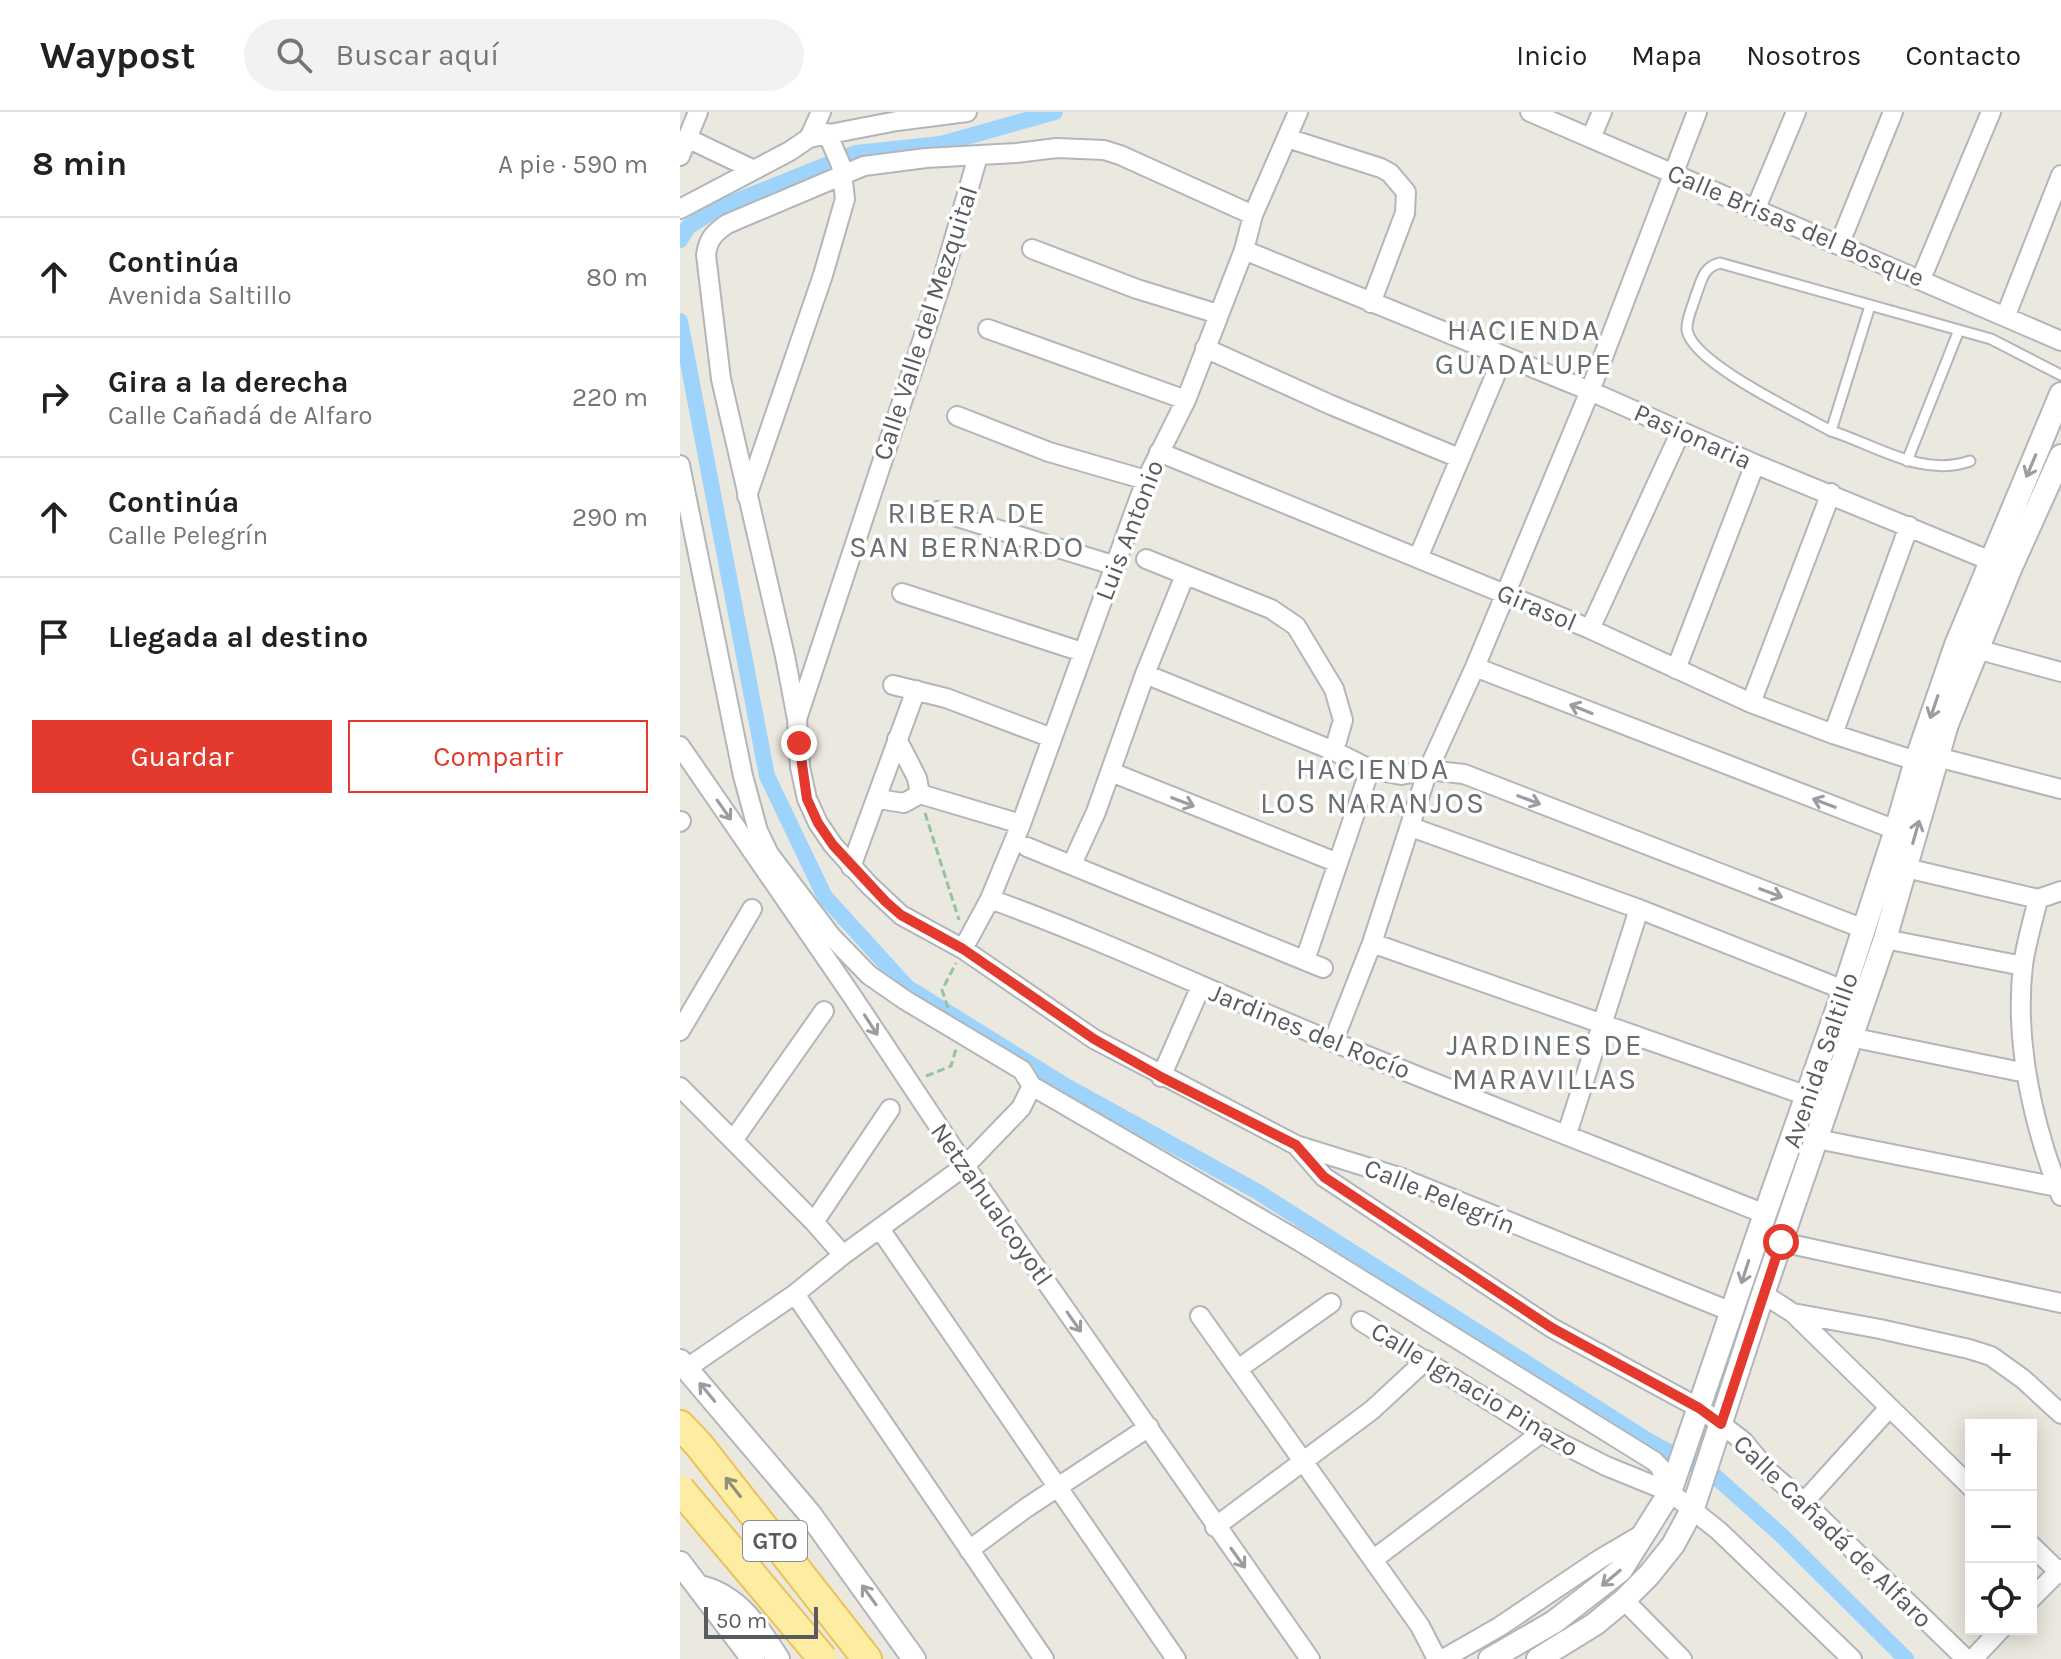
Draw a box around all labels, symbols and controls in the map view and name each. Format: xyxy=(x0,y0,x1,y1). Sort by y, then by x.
search box xyxy=(244,19,804,91)
text: Waypost xyxy=(40,33,196,78)
icon: search xyxy=(272,33,316,77)
text: Buscar aquí xyxy=(336,37,499,73)
text: Inicio xyxy=(1516,39,1587,72)
text: Mapa xyxy=(1631,39,1702,72)
text: Nosotros xyxy=(1746,39,1861,72)
text: Contacto xyxy=(1905,39,2021,72)
text: 8 min xyxy=(32,144,127,184)
text: A pie · 590 m xyxy=(498,149,648,180)
street label: Calle Brisas del Bosque xyxy=(1663,157,1929,294)
street label: Calle Valle del Mezquital xyxy=(866,182,984,464)
text: Continúa xyxy=(108,244,239,280)
icon: ahead xyxy=(32,255,76,299)
text: 80 m xyxy=(586,262,648,293)
text: Avenida Saltillo xyxy=(108,280,292,311)
district label: HACIENDA GUADALUPE xyxy=(1435,312,1613,382)
text: Gira a la derecha xyxy=(108,364,349,400)
icon: right xyxy=(32,375,76,419)
text: 220 m xyxy=(572,382,648,413)
street label: Pasionaria xyxy=(1629,397,1757,476)
text: Calle Cañadá de Alfaro xyxy=(108,400,372,431)
one-way arrow xyxy=(2022,453,2037,478)
street label: Luis Antonio xyxy=(1089,456,1170,605)
text: Continúa xyxy=(108,484,239,520)
icon: ahead xyxy=(32,495,76,539)
district label: RIBERA DE SAN BERNARDO xyxy=(849,495,1085,565)
text: 290 m xyxy=(572,502,648,533)
text: Calle Pelegrín xyxy=(108,520,268,551)
street label: Girasol xyxy=(1492,577,1581,638)
icon: arrive xyxy=(32,615,76,659)
text: Llegada al destino xyxy=(108,619,368,655)
one-way arrow xyxy=(1926,694,1941,719)
one-way arrow xyxy=(1569,701,1594,716)
button: Guardar xyxy=(32,720,332,793)
button: Compartir xyxy=(348,720,648,793)
route end xyxy=(781,725,817,761)
district label: HACIENDA LOS NARANJOS xyxy=(1260,751,1486,821)
one-way arrow xyxy=(1516,794,1541,808)
one-way arrow xyxy=(1812,795,1836,809)
one-way arrow xyxy=(1170,796,1195,811)
one-way arrow xyxy=(716,798,732,820)
one-way arrow xyxy=(1909,819,1924,845)
one-way arrow xyxy=(1759,887,1783,901)
street label: Avenida Saltillo xyxy=(1776,968,1865,1152)
street label: Jardines del Rocío xyxy=(1205,977,1415,1086)
one-way arrow xyxy=(863,1013,879,1035)
district label: JARDINES DE MARAVILLAS xyxy=(1446,1027,1644,1097)
street label: Netzahualcoyotl xyxy=(924,1117,1059,1292)
street label: Calle Pelegrín xyxy=(1360,1152,1520,1241)
route start xyxy=(1763,1224,1799,1260)
one-way arrow xyxy=(1737,1260,1752,1285)
one-way arrow xyxy=(1066,1310,1082,1332)
street label: Calle Ignacio Pinazo xyxy=(1365,1315,1584,1464)
one-way arrow xyxy=(698,1382,716,1403)
map controls xyxy=(1965,1419,2037,1635)
button: + xyxy=(1965,1419,2037,1491)
street label: Calle Cañadá de Alfaro xyxy=(1727,1428,1939,1634)
one-way arrow xyxy=(724,1477,741,1498)
button: − xyxy=(1965,1491,2037,1563)
road number: GTO xyxy=(743,1521,807,1561)
one-way arrow xyxy=(1230,1547,1246,1569)
button: locate xyxy=(1965,1563,2037,1635)
one-way arrow xyxy=(1601,1569,1622,1587)
one-way arrow xyxy=(861,1585,877,1607)
scale bar xyxy=(704,1603,818,1639)
text: 50 m xyxy=(716,1608,767,1634)

